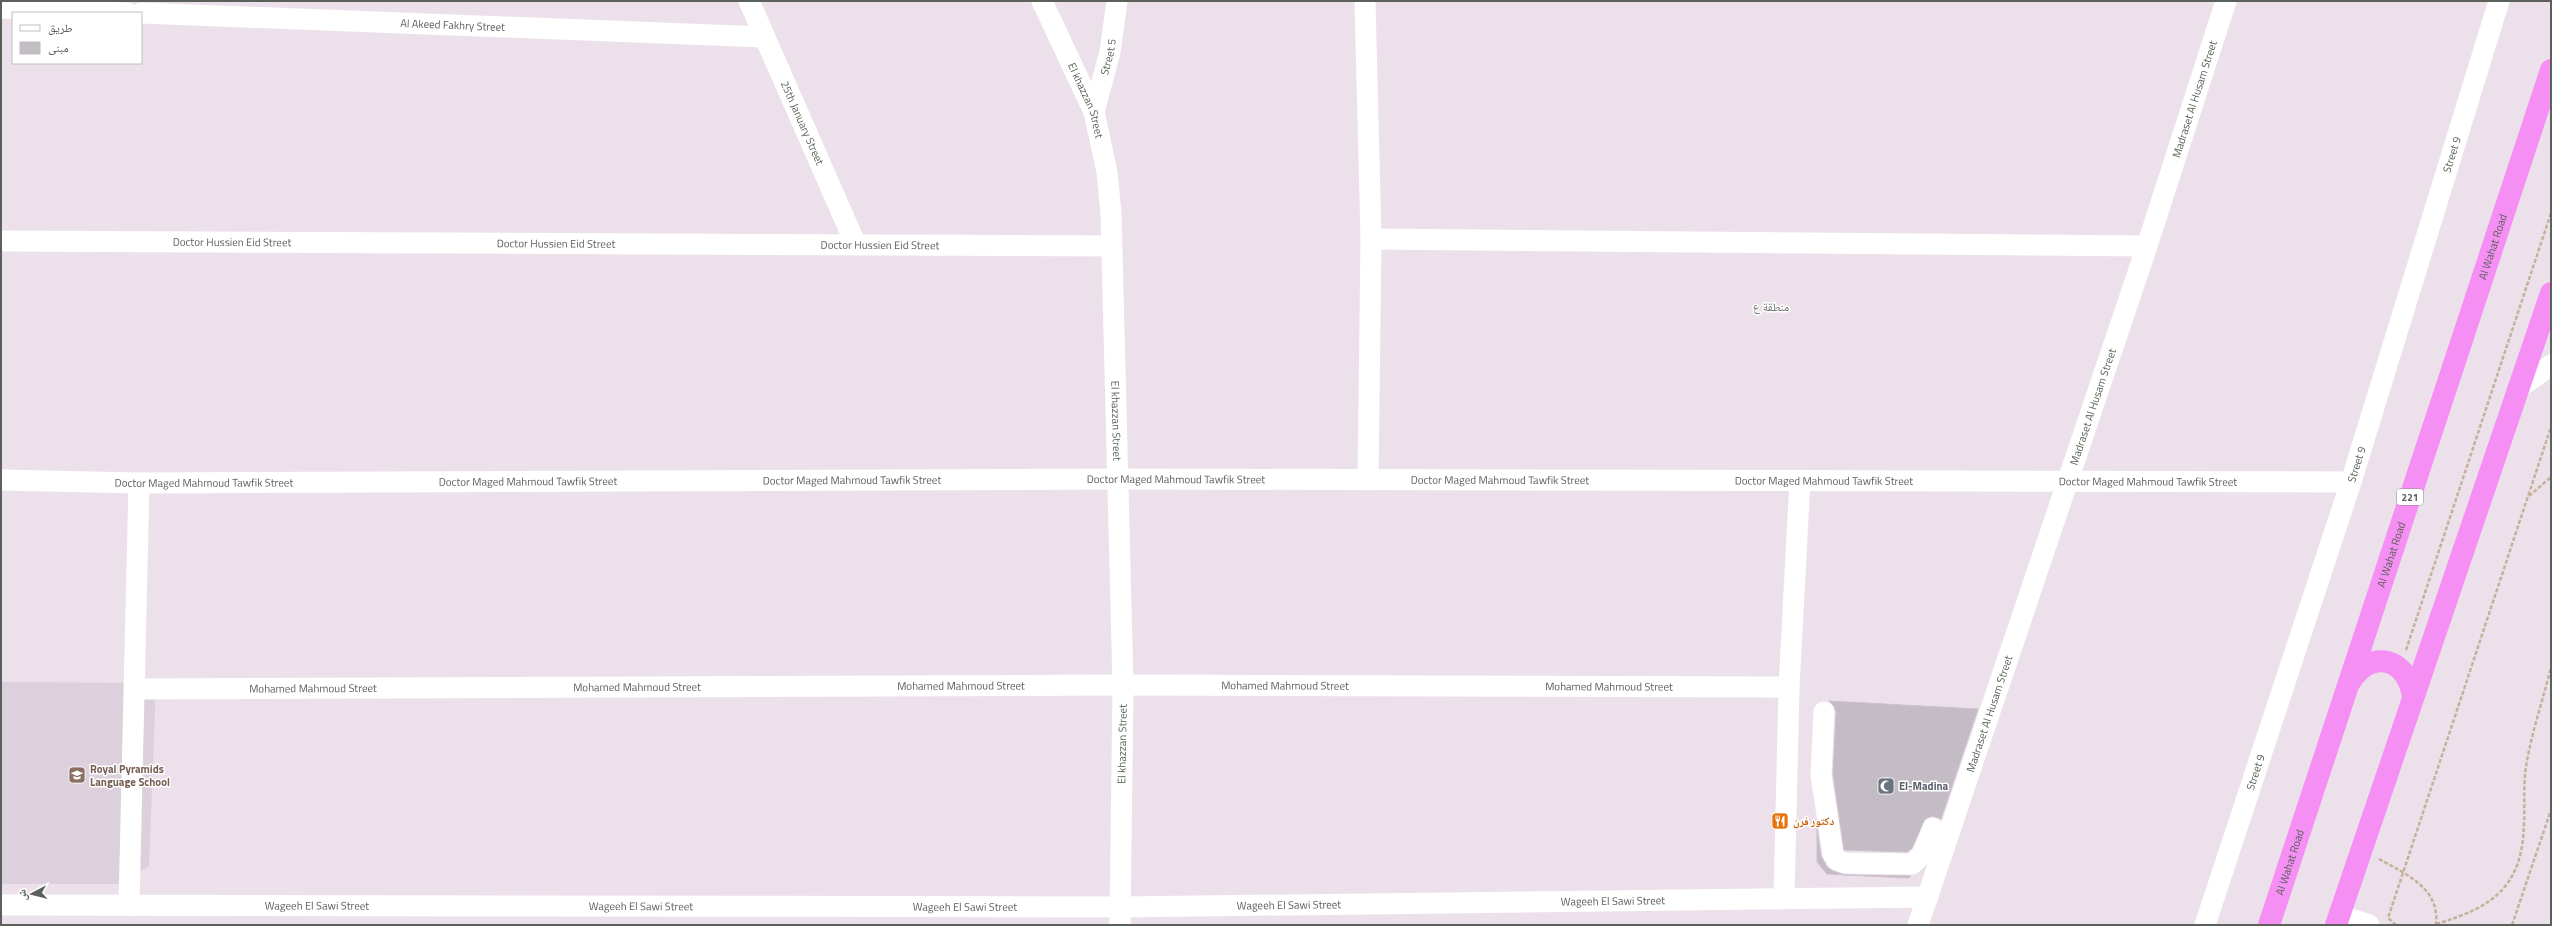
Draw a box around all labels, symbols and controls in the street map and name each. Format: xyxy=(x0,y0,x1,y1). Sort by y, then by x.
legend xyxy=(12,12,142,64)
street label: Al Akeed Fakhry Street xyxy=(400,15,506,35)
text: طريق xyxy=(48,18,73,37)
text: مبنى xyxy=(48,38,69,57)
street label: Street 5 xyxy=(1096,38,1120,77)
street label: Madraset Al Husam Street xyxy=(2168,38,2221,160)
street label: El khazzan Street xyxy=(1064,60,1107,140)
street label: 25th January Street xyxy=(777,78,828,168)
street label: Street 9 xyxy=(2439,135,2465,175)
street label: Al Wahat Road xyxy=(2474,212,2511,282)
street label: Doctor Hussien Eid Street xyxy=(173,234,292,250)
street label: Doctor Hussien Eid Street xyxy=(497,235,615,252)
street label: Doctor Hussien Eid Street xyxy=(821,237,939,253)
district label: منطقة ع xyxy=(1753,297,1789,316)
street label: Madraset Al Husam Street xyxy=(2066,346,2120,467)
street label: El khazzan Street xyxy=(1107,381,1125,461)
street label: Street 9 xyxy=(2343,444,2370,484)
street label: Doctor Maged Mahmoud Tawfik Street xyxy=(1087,471,1265,487)
street label: Doctor Maged Mahmoud Tawfik Street xyxy=(763,472,941,488)
street label: Doctor Maged Mahmoud Tawfik Street xyxy=(1411,472,1589,488)
street label: Doctor Maged Mahmoud Tawfik Street xyxy=(439,473,617,490)
street label: Doctor Maged Mahmoud Tawfik Street xyxy=(1735,473,1913,489)
street label: Doctor Maged Mahmoud Tawfik Street xyxy=(2059,473,2237,490)
street label: Doctor Maged Mahmoud Tawfik Street xyxy=(115,474,293,491)
road number: 221 xyxy=(2397,489,2423,505)
street label: Al Wahat Road xyxy=(2373,520,2409,590)
street label: Madraset Al Husam Street xyxy=(1962,653,2016,774)
street label: Mohamed Mahmoud Street xyxy=(897,677,1025,694)
street label: Mohamed Mahmoud Street xyxy=(1221,677,1349,694)
street label: Mohamed Mahmoud Street xyxy=(1545,678,1673,695)
street label: Mohamed Mahmoud Street xyxy=(573,679,701,695)
street label: Mohamed Mahmoud Street xyxy=(249,680,377,697)
street label: El khazzan Street xyxy=(1113,704,1131,784)
street label: Street 9 xyxy=(2242,752,2269,792)
place label: Royal Pyramids Language School xyxy=(90,761,170,790)
school or university icon: Royal Pyramids Language School xyxy=(67,765,87,785)
mosque icon: El-Madina xyxy=(1876,776,1896,796)
place label: El-Madina xyxy=(1899,778,1949,794)
restaurant icon: دكتور فرن xyxy=(1770,811,1790,831)
place label: دكتور فرن xyxy=(1793,813,1834,829)
street label: Al Wahat Road xyxy=(2271,827,2308,897)
north arrow xyxy=(12,874,52,914)
text: ش xyxy=(13,888,31,902)
street label: Wageeh El Sawi Street xyxy=(1561,892,1665,910)
street label: Wageeh El Sawi Street xyxy=(1237,896,1341,914)
street label: Wageeh El Sawi Street xyxy=(265,897,369,914)
street label: Wageeh El Sawi Street xyxy=(589,898,693,914)
street label: Wageeh El Sawi Street xyxy=(913,899,1017,915)

